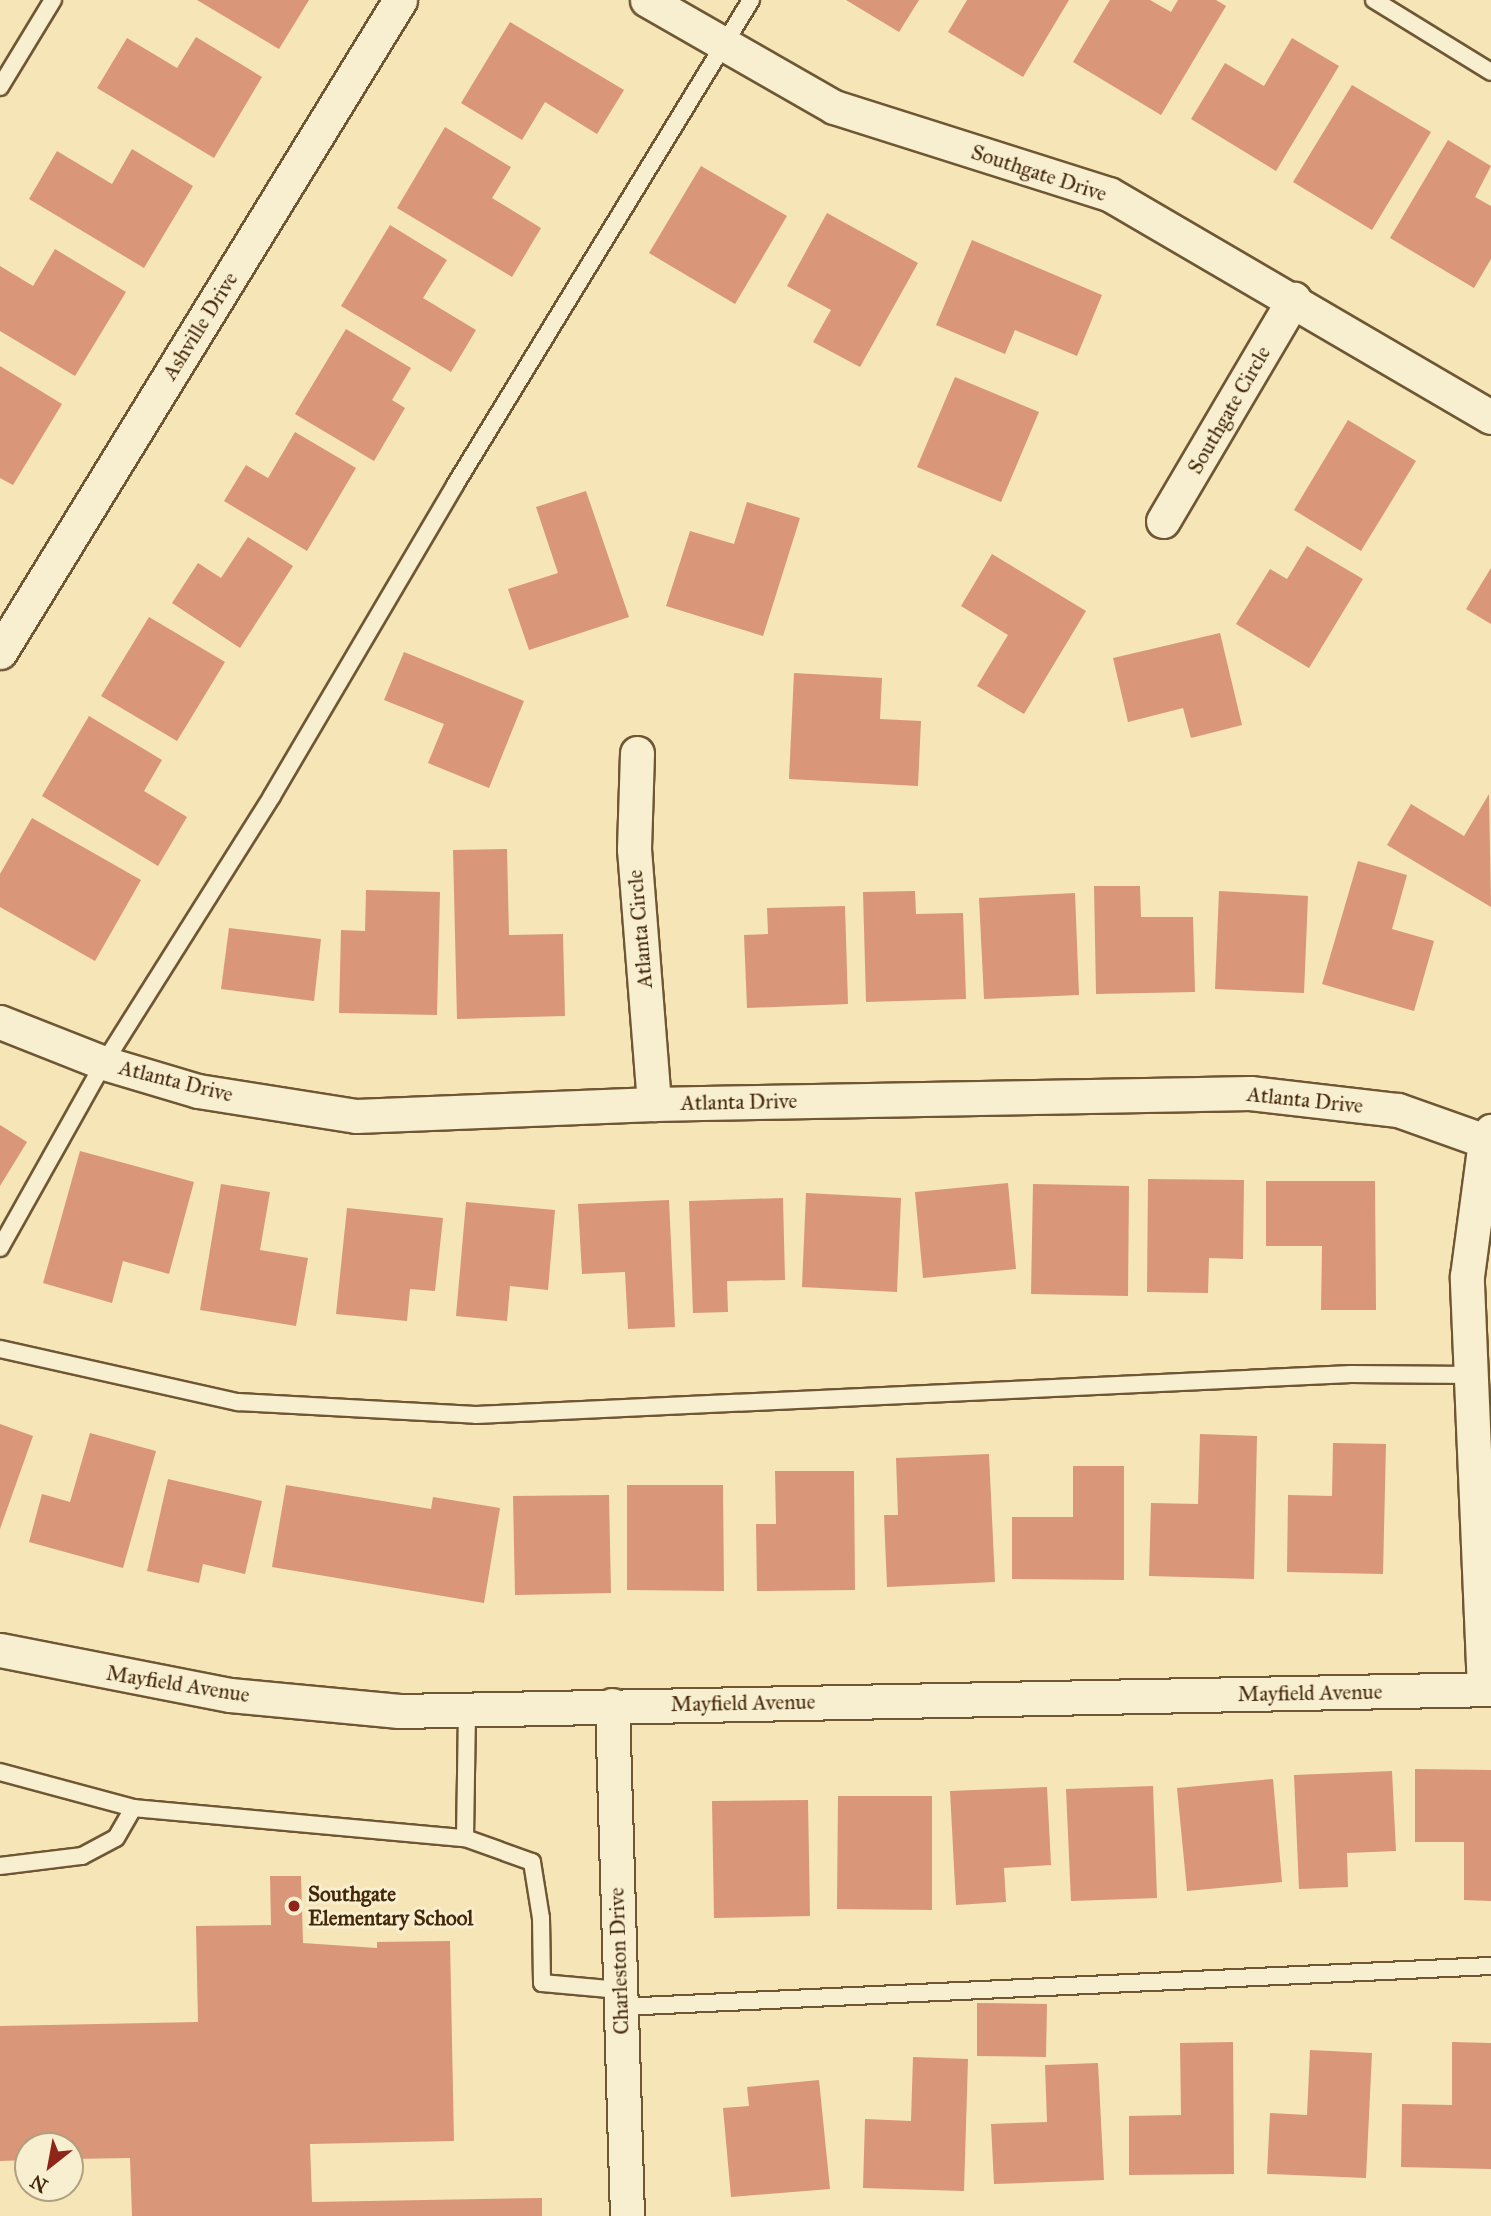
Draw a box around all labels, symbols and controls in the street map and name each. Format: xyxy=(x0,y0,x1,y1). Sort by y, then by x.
street label: Southgate Drive xyxy=(968,139,1110,207)
street label: Ashville Drive xyxy=(157,268,243,384)
street label: Southgate Circle xyxy=(1182,342,1276,478)
street label: Atlanta Circle xyxy=(622,869,658,989)
street label: Atlanta Drive xyxy=(116,1055,236,1107)
street label: Atlanta Drive xyxy=(1246,1081,1364,1119)
street label: Atlanta Drive xyxy=(680,1088,798,1116)
street label: Mayfield Avenue xyxy=(105,1660,251,1708)
street label: Mayfield Avenue xyxy=(1237,1679,1383,1707)
street label: Mayfield Avenue xyxy=(670,1689,816,1717)
place label: Southgate Elementary School xyxy=(308,1881,473,1931)
street label: Charleston Drive xyxy=(604,1887,634,2035)
marker: Southgate Elementary School xyxy=(286,1898,302,1914)
north arrow xyxy=(14,2132,84,2202)
text: N xyxy=(26,2170,52,2198)

